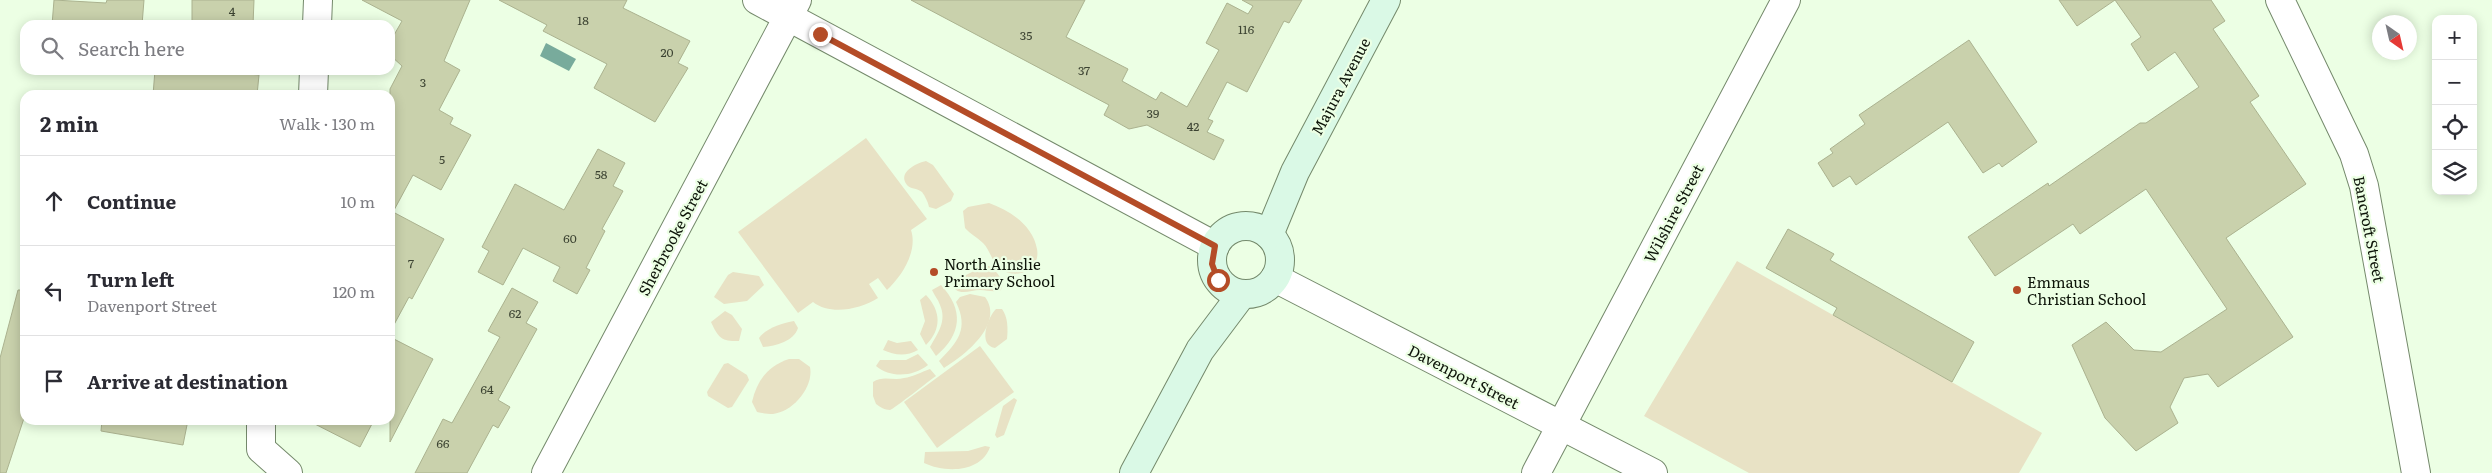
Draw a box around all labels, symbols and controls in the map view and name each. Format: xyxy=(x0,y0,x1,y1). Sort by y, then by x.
house number: 4 xyxy=(229,2,236,20)
house number: 18 xyxy=(577,11,589,29)
north arrow xyxy=(2372,15,2417,60)
map controls xyxy=(2432,15,2477,195)
button: + xyxy=(2432,15,2477,60)
search box xyxy=(20,20,395,75)
house number: 116 xyxy=(1238,20,1255,38)
route end xyxy=(809,23,832,46)
house number: 35 xyxy=(1020,26,1032,44)
street label: Majura Avenue xyxy=(1305,33,1375,139)
icon: search xyxy=(38,34,66,62)
text: Search here xyxy=(78,34,185,62)
house number: 20 xyxy=(660,43,674,61)
button: − xyxy=(2432,60,2477,105)
house number: 37 xyxy=(1078,61,1090,79)
house number: 3 xyxy=(420,73,426,91)
house number: 39 xyxy=(1147,104,1159,122)
button: locate xyxy=(2432,105,2477,150)
text: 2 min xyxy=(40,107,99,138)
text: Walk · 130 m xyxy=(279,111,375,135)
house number: 42 xyxy=(1187,117,1199,135)
house number: 5 xyxy=(439,150,445,168)
button: layers xyxy=(2432,150,2477,195)
street label: Wilshire Street xyxy=(1637,160,1709,266)
house number: 58 xyxy=(595,165,608,183)
street label: Bancroft Street xyxy=(2348,174,2392,284)
street label: Sherbrooke Street xyxy=(632,175,712,299)
icon: ahead xyxy=(40,187,68,215)
text: Continue xyxy=(87,187,176,215)
text: 10 m xyxy=(341,189,375,213)
house number: 60 xyxy=(563,229,577,247)
place label: North Ainslie Primary School xyxy=(944,252,1055,292)
house number: 7 xyxy=(408,254,414,272)
text: Turn left xyxy=(87,265,174,293)
marker: North Ainslie Primary School xyxy=(928,266,940,278)
route start xyxy=(1207,269,1230,292)
place label: Emmaus Christian School xyxy=(2027,270,2146,310)
icon: left xyxy=(40,277,68,305)
text: 120 m xyxy=(332,279,375,303)
marker: Emmaus Christian School xyxy=(2011,284,2023,296)
text: Davenport Street xyxy=(87,293,217,317)
house number: 62 xyxy=(509,304,521,322)
street label: Davenport Street xyxy=(1404,338,1524,414)
icon: arrive xyxy=(40,367,68,395)
text: Arrive at destination xyxy=(87,367,288,395)
house number: 64 xyxy=(480,380,494,398)
house number: 66 xyxy=(437,434,450,452)

